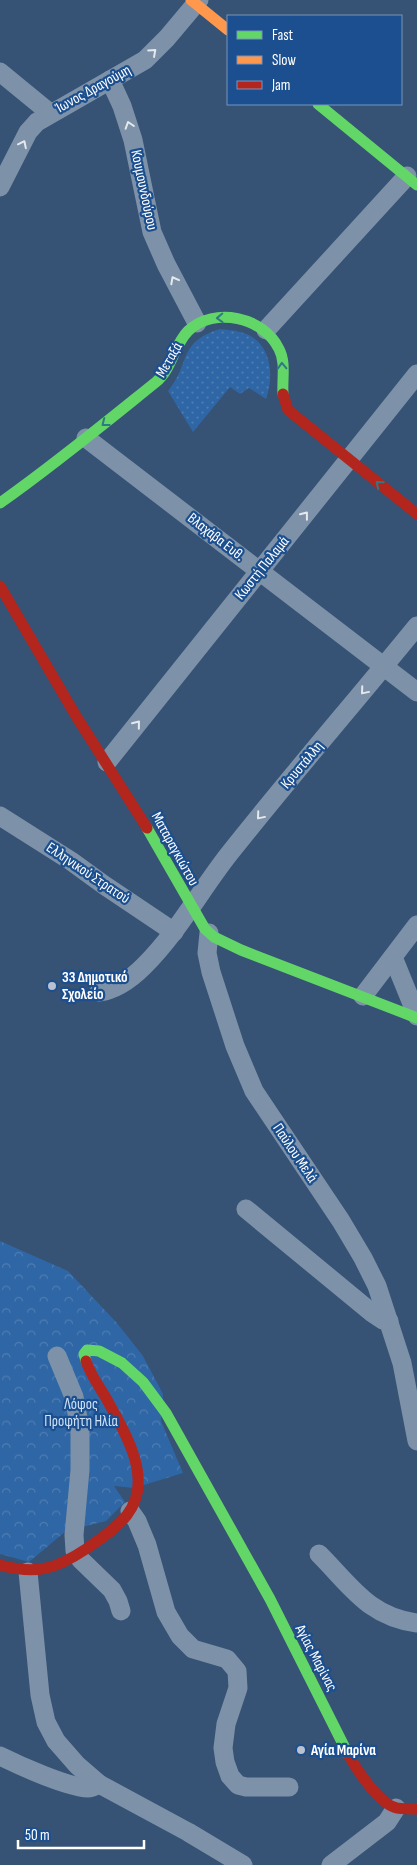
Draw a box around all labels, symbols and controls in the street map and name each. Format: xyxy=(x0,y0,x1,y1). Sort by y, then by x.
legend xyxy=(227,15,402,105)
text: Fast xyxy=(272,26,294,45)
one-way arrow xyxy=(148,49,157,58)
text: Slow xyxy=(272,51,296,70)
street label: Ίωνος Δραγούμη xyxy=(51,60,134,118)
text: Jam xyxy=(271,76,290,95)
one-way arrow xyxy=(124,122,134,130)
one-way arrow xyxy=(16,140,26,149)
street label: Κουμουνδούρου xyxy=(126,148,162,232)
one-way arrow xyxy=(170,277,180,286)
one-way arrow xyxy=(215,313,223,323)
street label: Μεταξά xyxy=(151,338,187,381)
one-way arrow xyxy=(276,361,287,369)
one-way arrow xyxy=(102,418,111,426)
one-way arrow xyxy=(376,481,385,489)
street label: Βλαχάβα Ευθ. xyxy=(184,509,248,565)
one-way arrow xyxy=(299,512,307,521)
street label: Κωστή Παλαμά xyxy=(231,532,294,604)
one-way arrow xyxy=(361,685,369,694)
one-way arrow xyxy=(132,721,140,730)
street label: Κρυστάλλη xyxy=(277,737,327,793)
street label: Ματαραγκιώτου xyxy=(147,809,203,889)
one-way arrow xyxy=(258,810,266,819)
street label: Ελληνικού Στρατού xyxy=(43,838,133,908)
place label: 33 Δημοτικό Σχολείο xyxy=(62,968,128,1004)
marker: 33 Δημοτικό Σχολείο xyxy=(46,980,58,992)
street label: Παύλου Μελά xyxy=(268,1120,322,1187)
park label: Λόφος Προφήτη Ηλία xyxy=(44,1395,119,1431)
street label: Αγίας Μαρίνας xyxy=(290,1620,342,1695)
place label: Αγία Μαρίνα xyxy=(310,1741,376,1760)
marker: Αγία Μαρίνα xyxy=(295,1744,307,1756)
scale bar xyxy=(18,1818,144,1850)
text: 50 m xyxy=(25,1826,50,1845)

